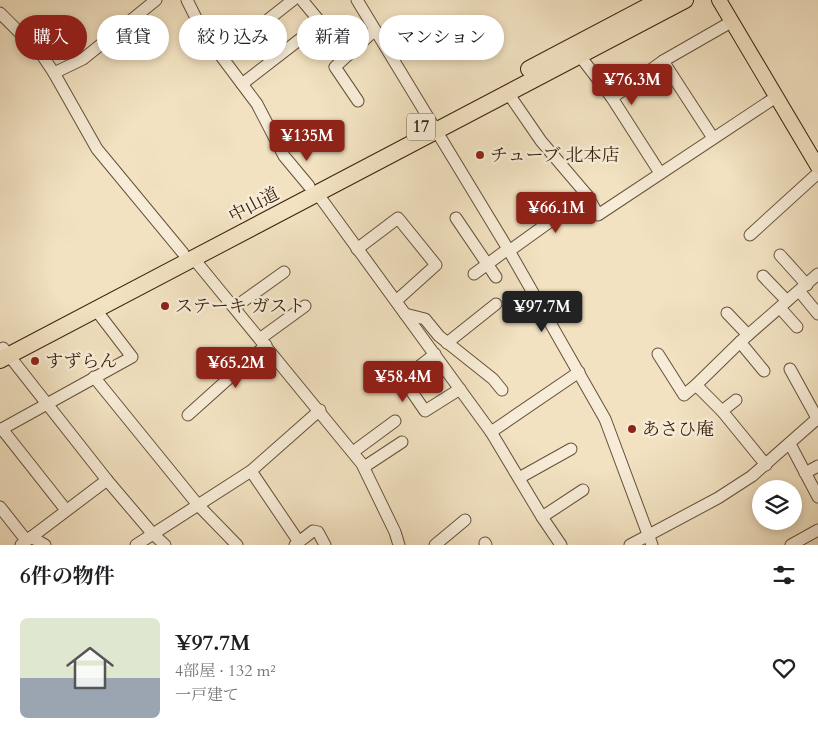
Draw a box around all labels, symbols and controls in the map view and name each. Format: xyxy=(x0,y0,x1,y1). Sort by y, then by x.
chip: 購入 xyxy=(15,15,87,60)
chip: 賃貸 xyxy=(97,15,169,60)
chip: 絞り込み xyxy=(179,15,287,60)
chip: 新着 xyxy=(297,15,369,60)
chip: マンション xyxy=(379,15,504,60)
pin: ¥76.3M xyxy=(591,64,673,106)
text: ¥76.3M xyxy=(603,69,661,91)
road number: 17 xyxy=(407,114,435,140)
pin: ¥135M xyxy=(272,120,342,162)
text: ¥135M xyxy=(281,125,333,147)
place label: チューブ 北本店 xyxy=(490,143,619,168)
marker: チューブ 北本店 xyxy=(474,149,486,161)
street label: 中山道 xyxy=(224,181,284,229)
pin: ¥66.1M xyxy=(515,192,597,234)
text: ¥66.1M xyxy=(527,197,585,219)
pin: ¥97.7M xyxy=(501,290,583,333)
place label: ステーキ ガスト xyxy=(175,294,305,319)
text: ¥97.7M xyxy=(513,296,571,318)
marker: ステーキ ガスト xyxy=(159,300,171,312)
pin: ¥65.2M xyxy=(195,346,277,389)
place label: すずらん xyxy=(45,349,117,374)
text: ¥65.2M xyxy=(207,352,265,374)
marker: すずらん xyxy=(29,355,41,367)
pin: ¥58.4M xyxy=(362,360,444,403)
text: ¥58.4M xyxy=(374,366,432,388)
place label: あさひ庵 xyxy=(642,417,714,442)
marker: あさひ庵 xyxy=(626,423,638,435)
map controls xyxy=(752,480,802,530)
button: layers xyxy=(752,480,802,530)
icon: filters xyxy=(770,561,798,589)
text: 6件の物件 xyxy=(20,562,115,591)
text: ¥97.7M xyxy=(175,629,251,658)
icon: home xyxy=(60,638,120,698)
icon: heart xyxy=(770,654,798,682)
text: 4部屋 · 132 m² xyxy=(175,660,276,682)
text: 一戸建て xyxy=(175,684,239,706)

